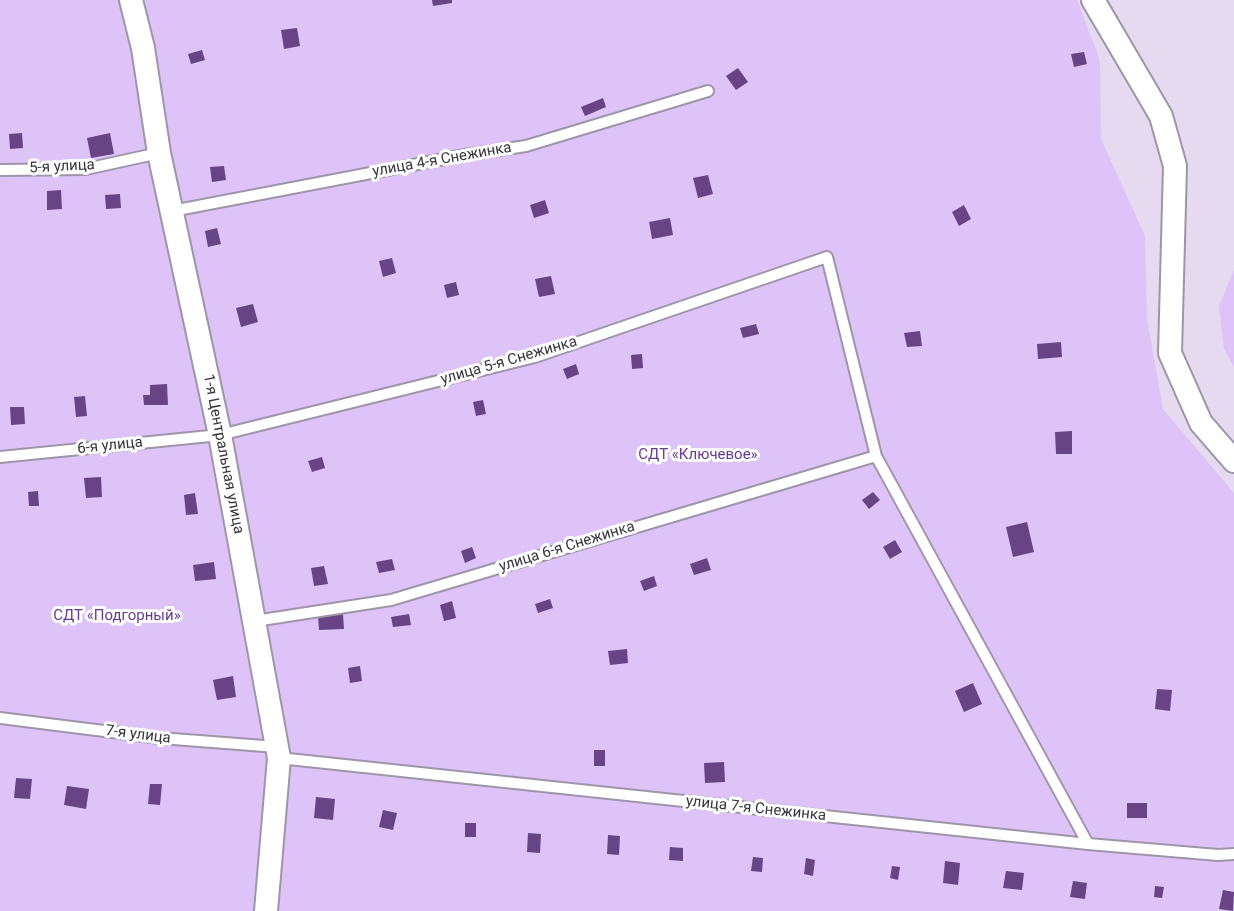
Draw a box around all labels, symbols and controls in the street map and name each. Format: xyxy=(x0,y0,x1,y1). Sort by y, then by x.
street label: улица 4-я Снежинка xyxy=(371,139,513,181)
street label: 5-я улица xyxy=(29,156,95,178)
street label: улица 5-я Снежинка xyxy=(439,333,579,389)
street label: 1-я Центральная улица xyxy=(199,372,247,536)
street label: 6-я улица xyxy=(76,434,144,458)
park label: СДТ «Ключевое» xyxy=(638,446,758,464)
street label: улица 6-я Снежинка xyxy=(497,518,637,576)
park label: СДТ «Подгорный» xyxy=(53,607,181,625)
street label: 7-я улица xyxy=(104,722,172,748)
street label: улица 7-я Снежинка xyxy=(685,793,827,825)

